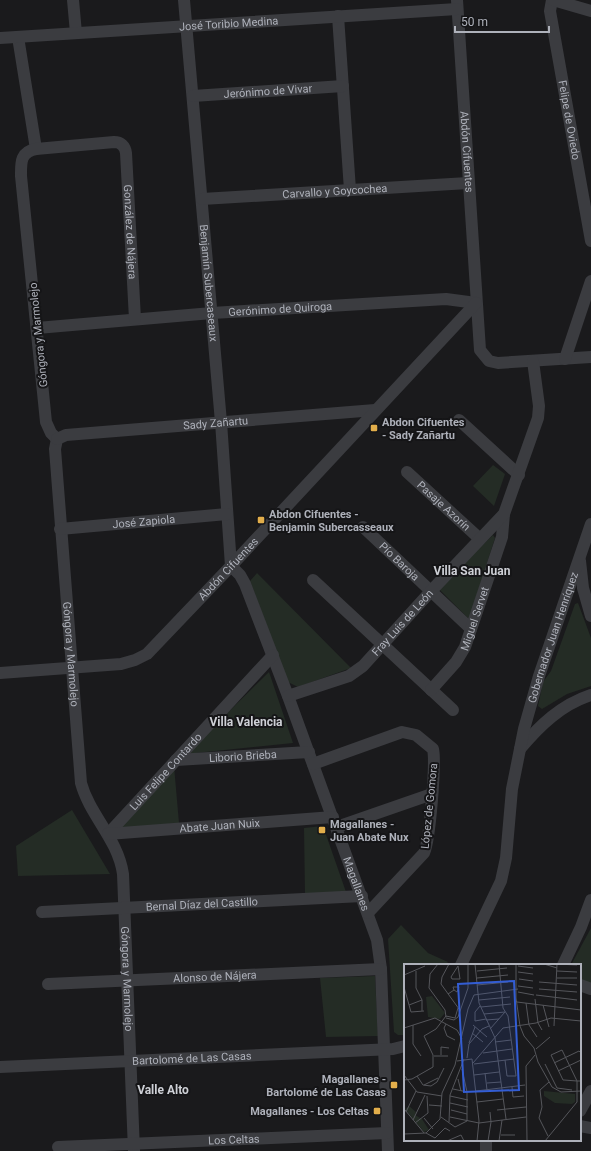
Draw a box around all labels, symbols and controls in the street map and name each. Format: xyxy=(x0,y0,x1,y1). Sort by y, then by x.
scale bar xyxy=(455,8,549,34)
street label: José Toribio Medina xyxy=(179,14,279,34)
text: 50 m xyxy=(461,15,488,29)
street label: Felipe de Oviedo xyxy=(555,79,582,161)
street label: Jerónimo de Vivar xyxy=(223,82,313,101)
street label: Abdón Cifuentes xyxy=(457,111,476,193)
street label: Carvallo y Goycochea xyxy=(282,182,388,201)
street label: González de Nájera xyxy=(121,184,139,280)
street label: Benjamín Subercaseaux xyxy=(197,224,220,343)
street label: Góngora y Marmolejo xyxy=(27,282,50,388)
street label: Gerónimo de Quiroga xyxy=(228,300,333,319)
street label: Sady Zañartu xyxy=(183,414,249,432)
place label: Abdon Cifuentes - Sady Zañartu xyxy=(382,416,465,442)
marker: Abdon Cifuentes - Sady Zañartu xyxy=(369,423,379,433)
street label: Pasaje Azorín xyxy=(414,479,473,534)
place label: Abdon Cifuentes - Benjamin Subercasseaux xyxy=(269,508,394,534)
street label: José Zapiola xyxy=(112,513,176,531)
marker: Abdon Cifuentes - Benjamin Subercasseaux xyxy=(256,515,266,525)
street label: Abdón Cifuentes xyxy=(196,535,261,603)
street label: Pío Baroja xyxy=(376,540,422,584)
district label: Villa San Juan xyxy=(434,564,511,578)
street label: Gobernador Juan Henríquez xyxy=(526,570,581,705)
street label: Miguel Servet xyxy=(458,585,492,652)
street label: Fray Luis de León xyxy=(369,587,436,659)
street label: Góngora y Marmolejo xyxy=(60,601,81,707)
district label: Villa Valencia xyxy=(210,715,283,729)
street label: Luis Felipe Contardo xyxy=(127,731,205,813)
street label: Liborio Brieba xyxy=(209,748,277,765)
street label: López de Gomora xyxy=(419,762,440,850)
street label: Abate Juan Nuix xyxy=(179,817,261,836)
place label: Magallanes - Juan Abate Nux xyxy=(330,818,409,844)
marker: Magallanes - Juan Abate Nux xyxy=(317,825,327,835)
street label: Magallanes xyxy=(340,855,372,913)
street label: Bernal Díaz del Castillo xyxy=(145,895,258,914)
street label: Góngora y Marmolejo xyxy=(118,926,135,1032)
inset map xyxy=(404,964,581,1141)
street label: Alonso de Nájera xyxy=(173,969,257,985)
street label: Bartolomé de Las Casas xyxy=(132,1049,252,1068)
place label: Magallanes - Bartolomé de Las Casas xyxy=(266,1073,386,1099)
marker: Magallanes - Bartolomé de Las Casas xyxy=(389,1080,399,1090)
district label: Valle Alto xyxy=(137,1083,189,1097)
place label: Magallanes - Los Celtas xyxy=(250,1105,369,1118)
marker: Magallanes - Los Celtas xyxy=(372,1106,382,1116)
street label: Los Celtas xyxy=(208,1132,260,1148)

